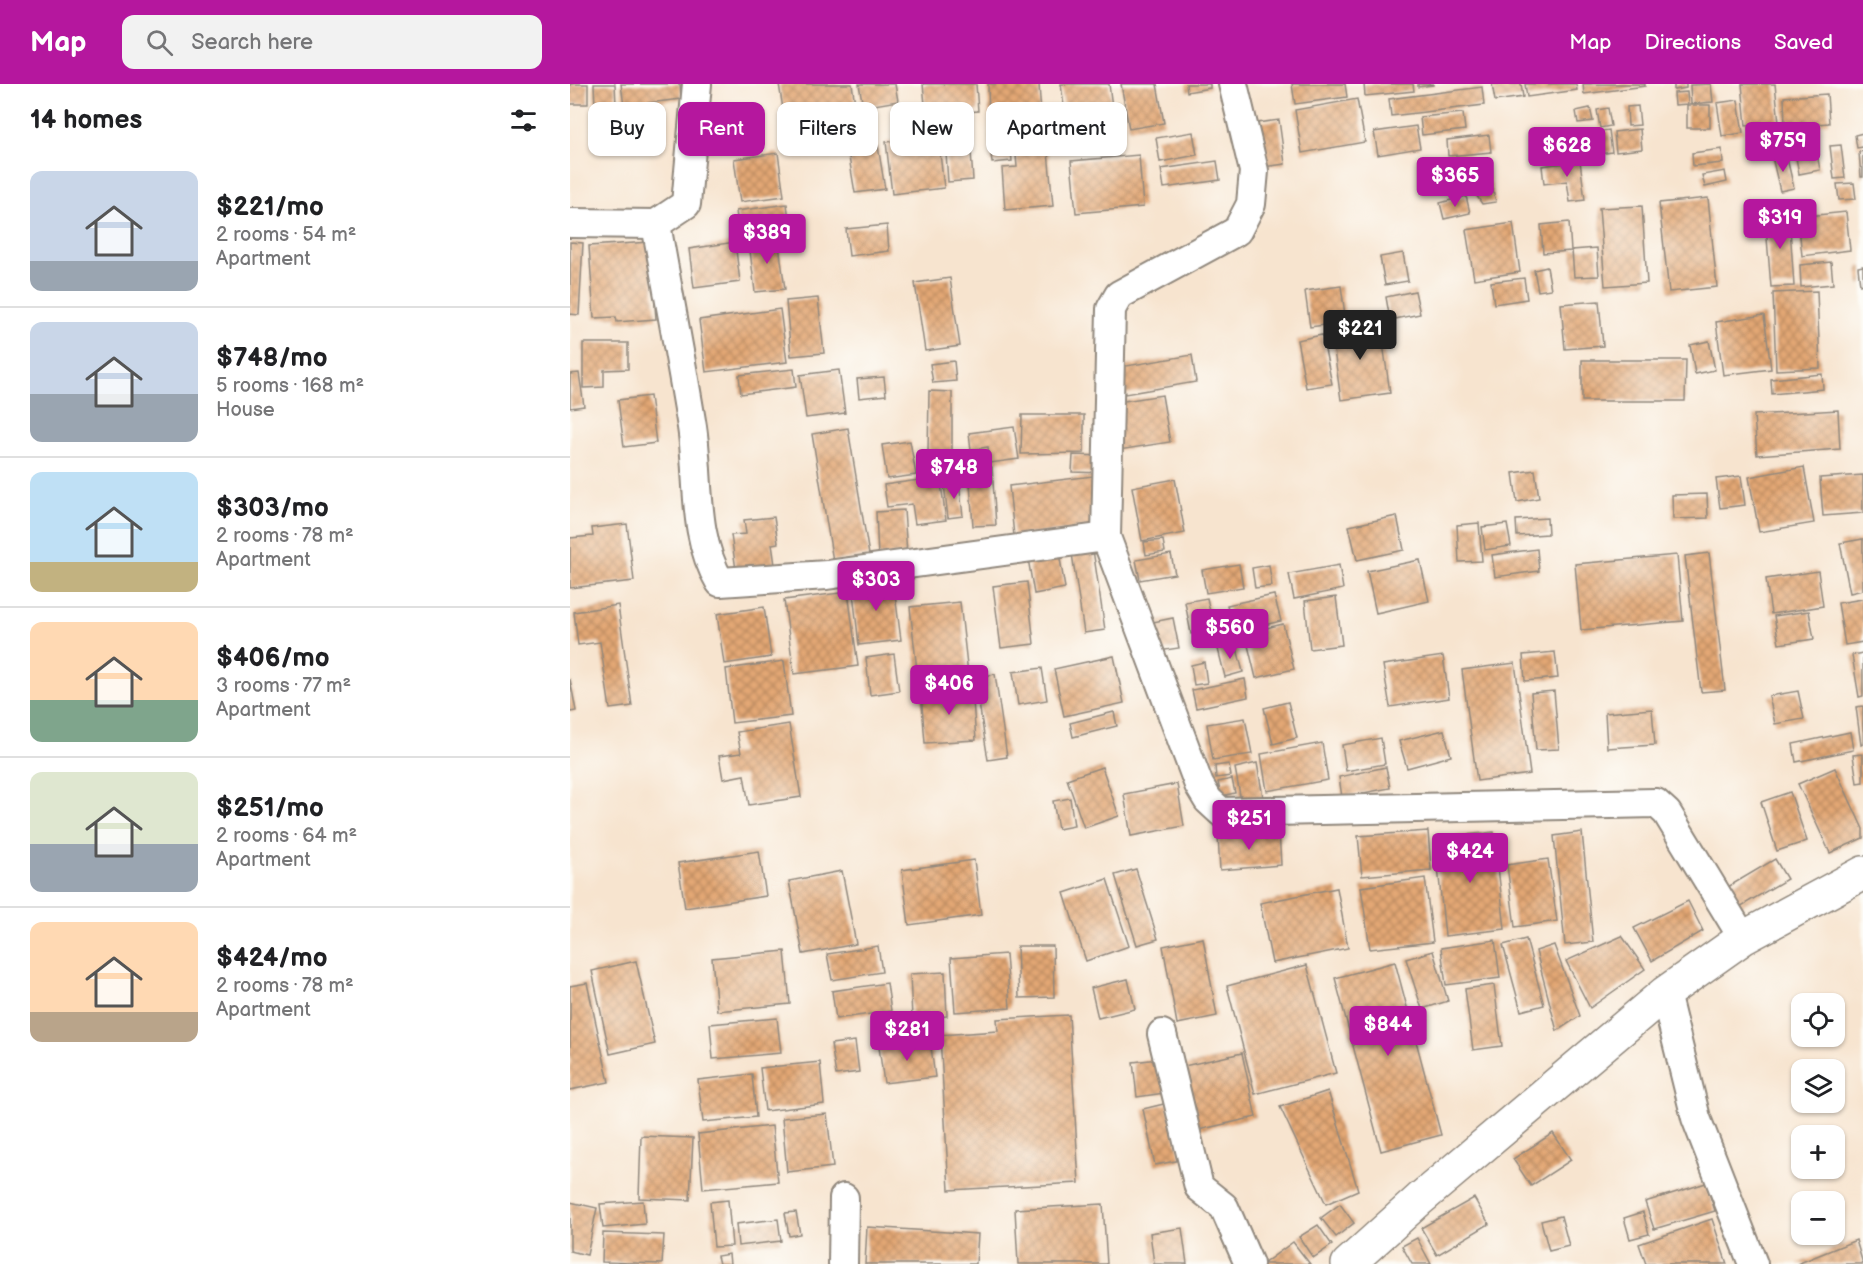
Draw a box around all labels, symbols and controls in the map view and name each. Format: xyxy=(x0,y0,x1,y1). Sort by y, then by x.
search box xyxy=(122,15,542,69)
text: Map xyxy=(30,26,86,59)
icon: search xyxy=(143,26,176,59)
text: Search here xyxy=(191,29,313,56)
text: Map xyxy=(1569,30,1612,55)
text: Directions xyxy=(1645,30,1741,55)
text: Saved xyxy=(1774,30,1833,55)
chip: Buy xyxy=(588,102,666,156)
chip: Rent xyxy=(678,102,765,156)
chip: Filters xyxy=(777,102,878,156)
chip: New xyxy=(890,102,974,156)
chip: Apartment xyxy=(986,102,1127,156)
icon: filters xyxy=(507,104,540,137)
text: 14 homes xyxy=(30,105,142,136)
pin: $759 xyxy=(1747,122,1819,173)
pin: $628 xyxy=(1531,127,1603,178)
text: $759 xyxy=(1759,129,1807,153)
text: $628 xyxy=(1542,134,1592,158)
pin: $365 xyxy=(1419,157,1491,208)
text: $365 xyxy=(1431,164,1479,188)
text: $221/mo xyxy=(216,192,324,223)
icon: home xyxy=(78,195,150,267)
pin: $319 xyxy=(1744,199,1816,250)
text: $319 xyxy=(1758,206,1803,230)
pin: $389 xyxy=(731,214,803,265)
text: $389 xyxy=(743,221,791,245)
text: 2 rooms · 54 m² xyxy=(216,223,356,247)
text: Apartment xyxy=(216,247,311,271)
pin: $221 xyxy=(1324,310,1396,361)
text: $221 xyxy=(1337,317,1383,341)
text: $748/mo xyxy=(216,343,328,374)
icon: home xyxy=(78,346,150,418)
text: 5 rooms · 168 m² xyxy=(216,374,364,398)
text: House xyxy=(216,398,275,422)
pin: $748 xyxy=(918,449,990,500)
text: $748 xyxy=(930,456,978,480)
text: $303/mo xyxy=(216,493,329,524)
icon: home xyxy=(78,496,150,568)
text: 2 rooms · 78 m² xyxy=(216,524,354,548)
text: Apartment xyxy=(216,548,311,572)
pin: $303 xyxy=(840,561,912,612)
text: $303 xyxy=(852,568,901,592)
pin: $560 xyxy=(1194,609,1266,660)
text: $560 xyxy=(1205,616,1255,640)
text: $406/mo xyxy=(216,643,330,674)
icon: home xyxy=(78,646,150,718)
pin: $406 xyxy=(913,665,985,716)
text: $406 xyxy=(924,672,974,696)
text: 3 rooms · 77 m² xyxy=(216,674,351,698)
text: Apartment xyxy=(216,698,311,722)
text: $251/mo xyxy=(216,793,324,824)
icon: home xyxy=(78,796,150,868)
pin: $251 xyxy=(1213,800,1285,851)
text: $251 xyxy=(1226,807,1272,831)
text: 2 rooms · 64 m² xyxy=(216,824,357,848)
pin: $424 xyxy=(1434,833,1506,884)
text: $424 xyxy=(1446,840,1494,864)
text: Apartment xyxy=(216,848,311,872)
text: $424/mo xyxy=(216,943,328,974)
icon: home xyxy=(78,946,150,1018)
text: 2 rooms · 78 m² xyxy=(216,974,354,998)
map controls xyxy=(1791,993,1845,1245)
button: locate xyxy=(1791,993,1845,1047)
text: Apartment xyxy=(216,998,311,1022)
pin: $844 xyxy=(1352,1006,1424,1057)
pin: $281 xyxy=(871,1011,943,1062)
text: $844 xyxy=(1364,1013,1412,1037)
text: $281 xyxy=(884,1018,930,1042)
button: layers xyxy=(1791,1059,1845,1113)
button: + xyxy=(1791,1125,1845,1179)
button: − xyxy=(1791,1191,1845,1245)

